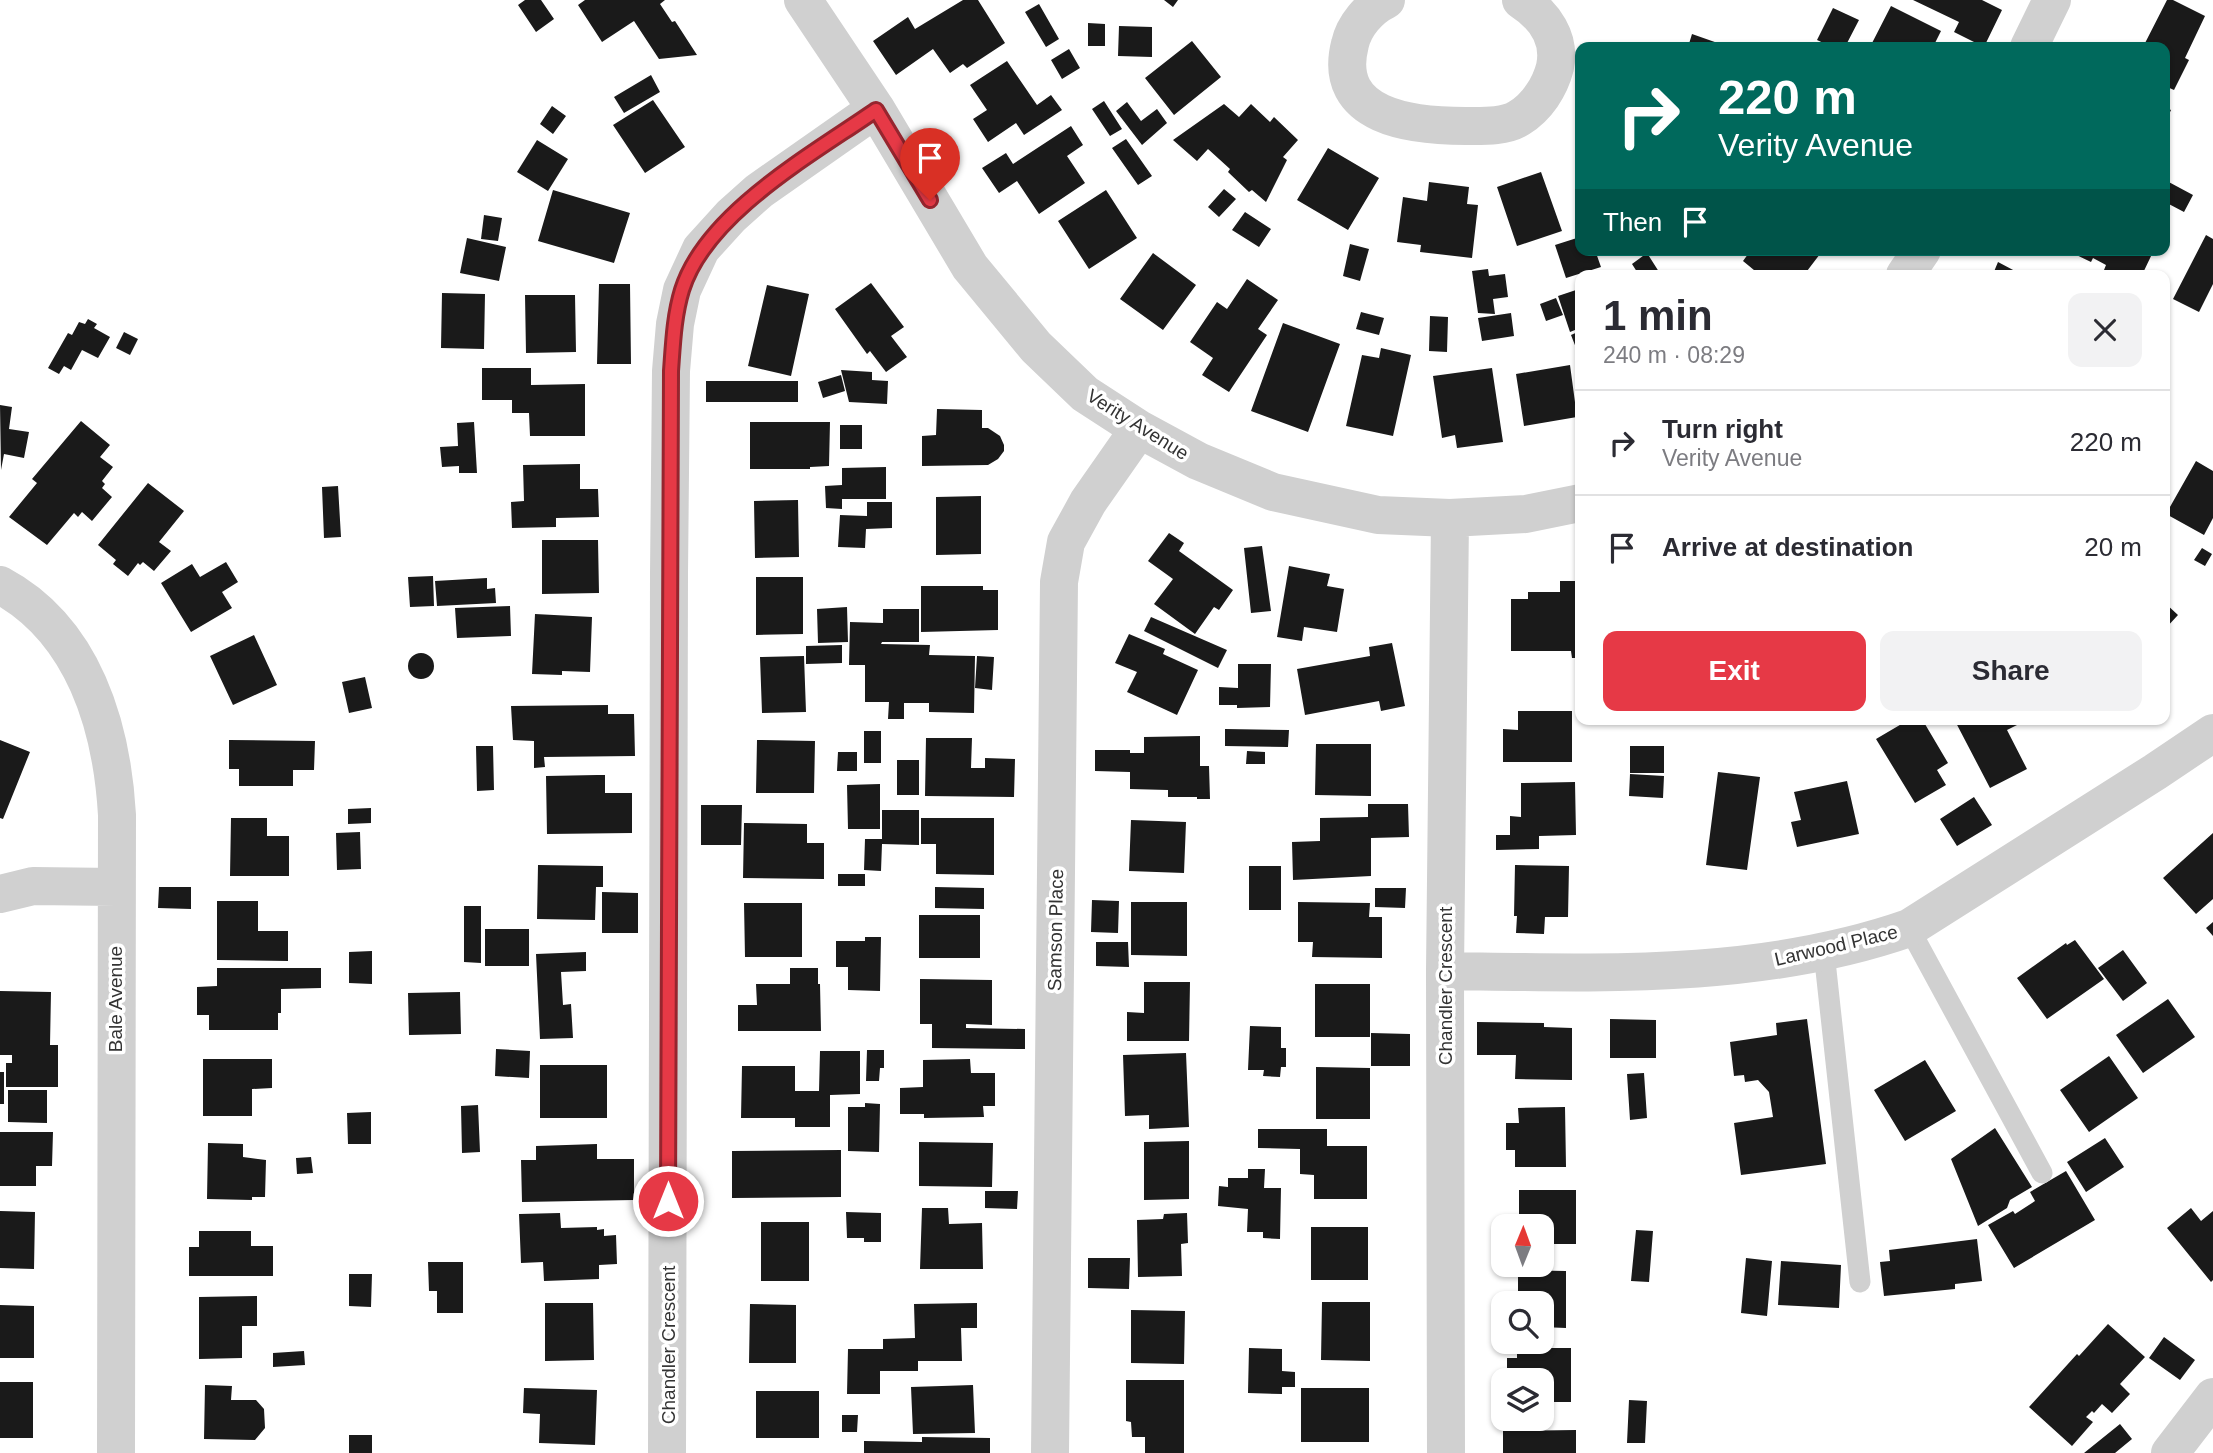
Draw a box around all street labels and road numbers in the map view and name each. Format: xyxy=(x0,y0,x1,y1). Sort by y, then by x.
street label: Verity Avenue xyxy=(1083,385,1192,464)
street label: Samson Place xyxy=(1044,869,1067,991)
street label: Chandler Crescent xyxy=(1435,906,1456,1065)
street label: Larwood Place xyxy=(1773,921,1900,970)
street label: Bale Avenue xyxy=(105,946,126,1052)
street label: Chandler Crescent xyxy=(658,1265,679,1424)

